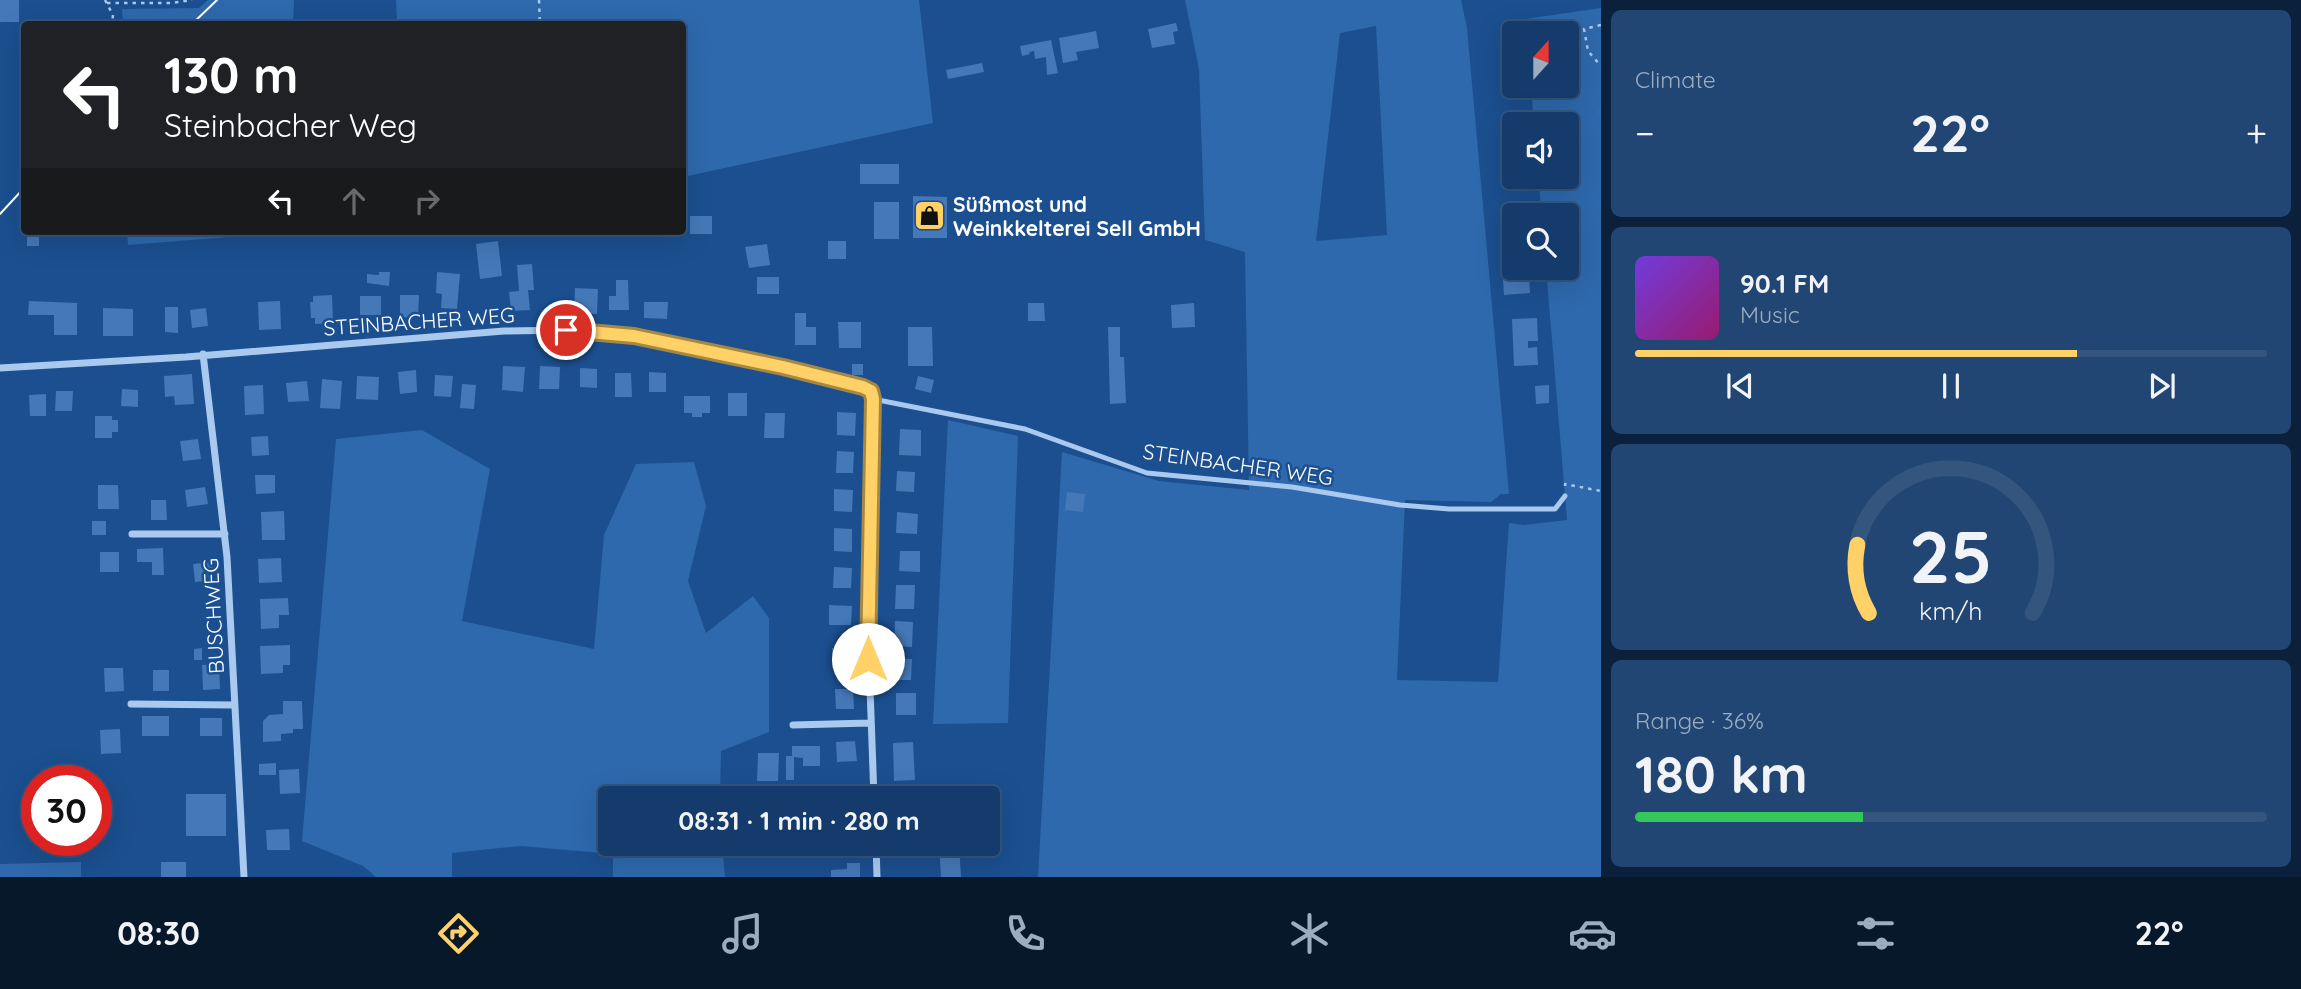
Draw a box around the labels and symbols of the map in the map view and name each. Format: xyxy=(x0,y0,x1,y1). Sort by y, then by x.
north arrow xyxy=(1502,21,1578,98)
place label: Süßmost und Weinkkelterei Sell GmbH xyxy=(953,191,1201,241)
shop icon: Süßmost und Weinkkelterei Sell GmbH xyxy=(913,199,947,233)
pin xyxy=(536,300,596,360)
street label: STEINBACHER WEG xyxy=(323,301,515,341)
street label: STEINBACHER WEG xyxy=(1141,438,1335,490)
street label: BUSCHWEG xyxy=(197,557,229,675)
position arrow xyxy=(831,622,905,696)
speed limit sign: 30 xyxy=(21,765,112,856)

